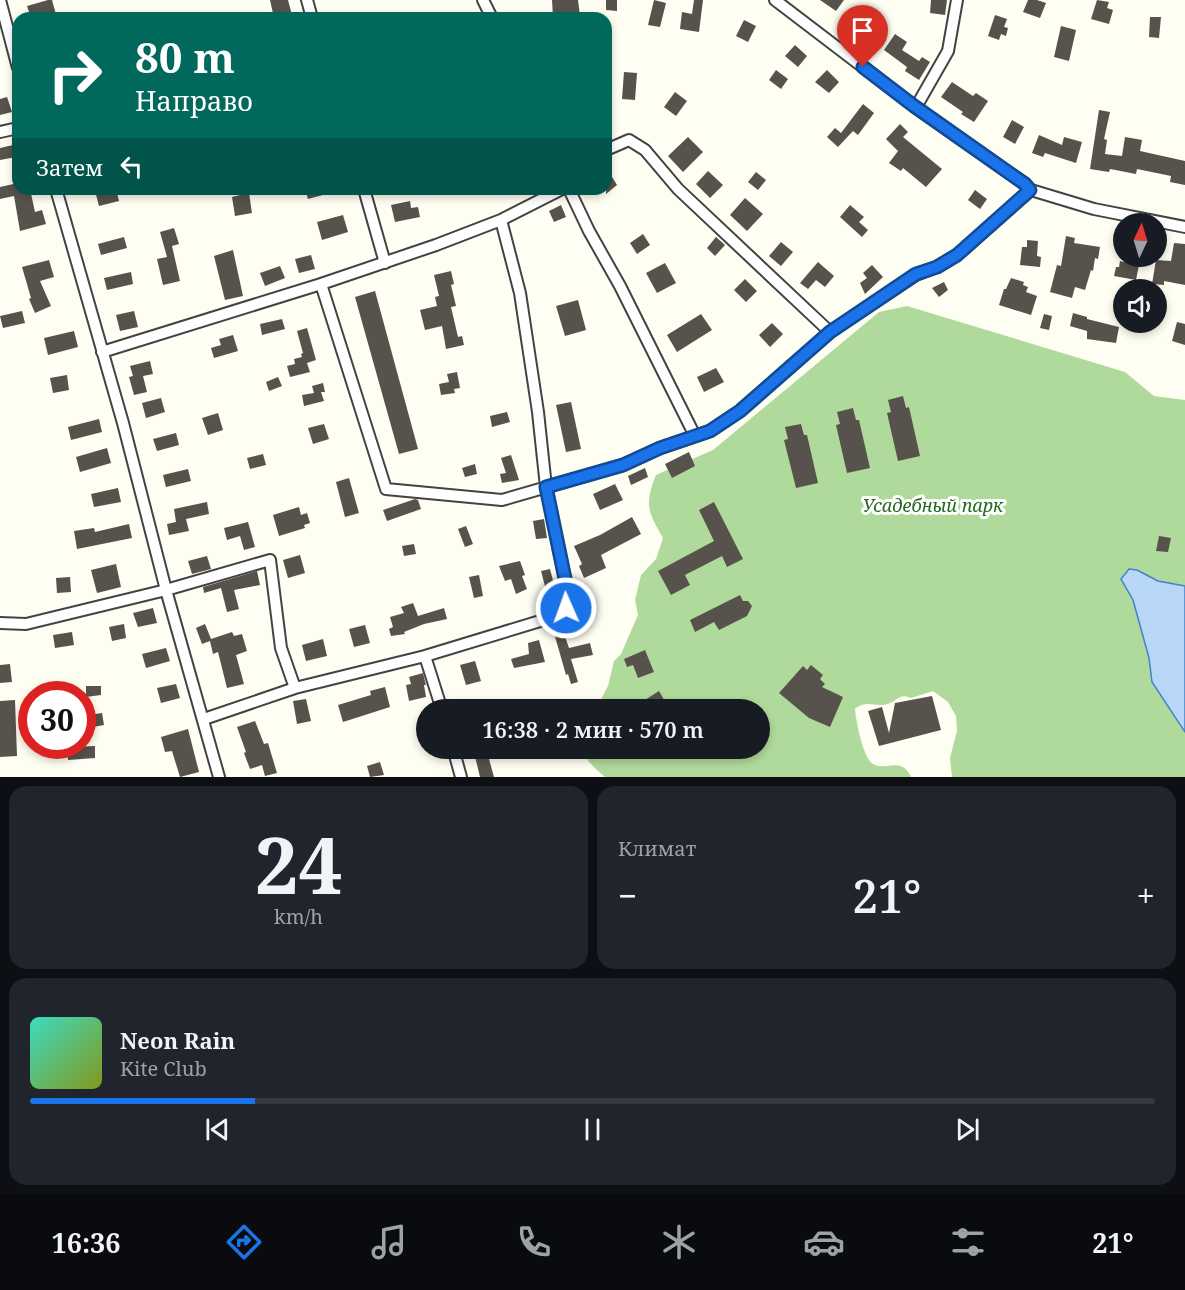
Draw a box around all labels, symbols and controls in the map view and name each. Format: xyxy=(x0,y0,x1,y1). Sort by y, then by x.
pin xyxy=(837,5,888,67)
icon: arrive xyxy=(846,14,879,47)
text: 80 m xyxy=(135,28,235,85)
icon: right xyxy=(36,36,114,114)
text: Направо xyxy=(135,82,253,119)
icon: left xyxy=(115,150,148,183)
text: Затем xyxy=(36,152,103,182)
north arrow xyxy=(1113,213,1167,267)
map controls xyxy=(1113,213,1167,333)
button: sound xyxy=(1113,279,1167,333)
park label: Усадебный парк xyxy=(863,493,1004,517)
position arrow xyxy=(534,576,598,640)
speed limit sign: 30 xyxy=(18,681,96,759)
text: 16:38 · 2 мин · 570 m xyxy=(482,714,704,744)
text: 24 xyxy=(254,811,343,917)
text: Климат xyxy=(618,835,696,862)
text: 21° xyxy=(852,865,921,926)
text: − xyxy=(618,873,637,918)
text: + xyxy=(1137,873,1155,918)
text: km/h xyxy=(274,903,323,930)
text: Neon Rain xyxy=(120,1025,235,1055)
text: Kite Club xyxy=(120,1055,207,1082)
icon: previous xyxy=(201,1113,234,1146)
icon: pause xyxy=(576,1113,609,1146)
icon: next xyxy=(951,1113,984,1146)
icon: directions xyxy=(223,1221,265,1263)
icon: music xyxy=(368,1221,410,1263)
icon: phone xyxy=(513,1221,555,1263)
icon: climate xyxy=(658,1221,700,1263)
icon: car xyxy=(803,1221,845,1263)
icon: filters xyxy=(947,1221,989,1263)
text: 16:36 xyxy=(51,1224,121,1261)
text: 21° xyxy=(1092,1224,1134,1261)

